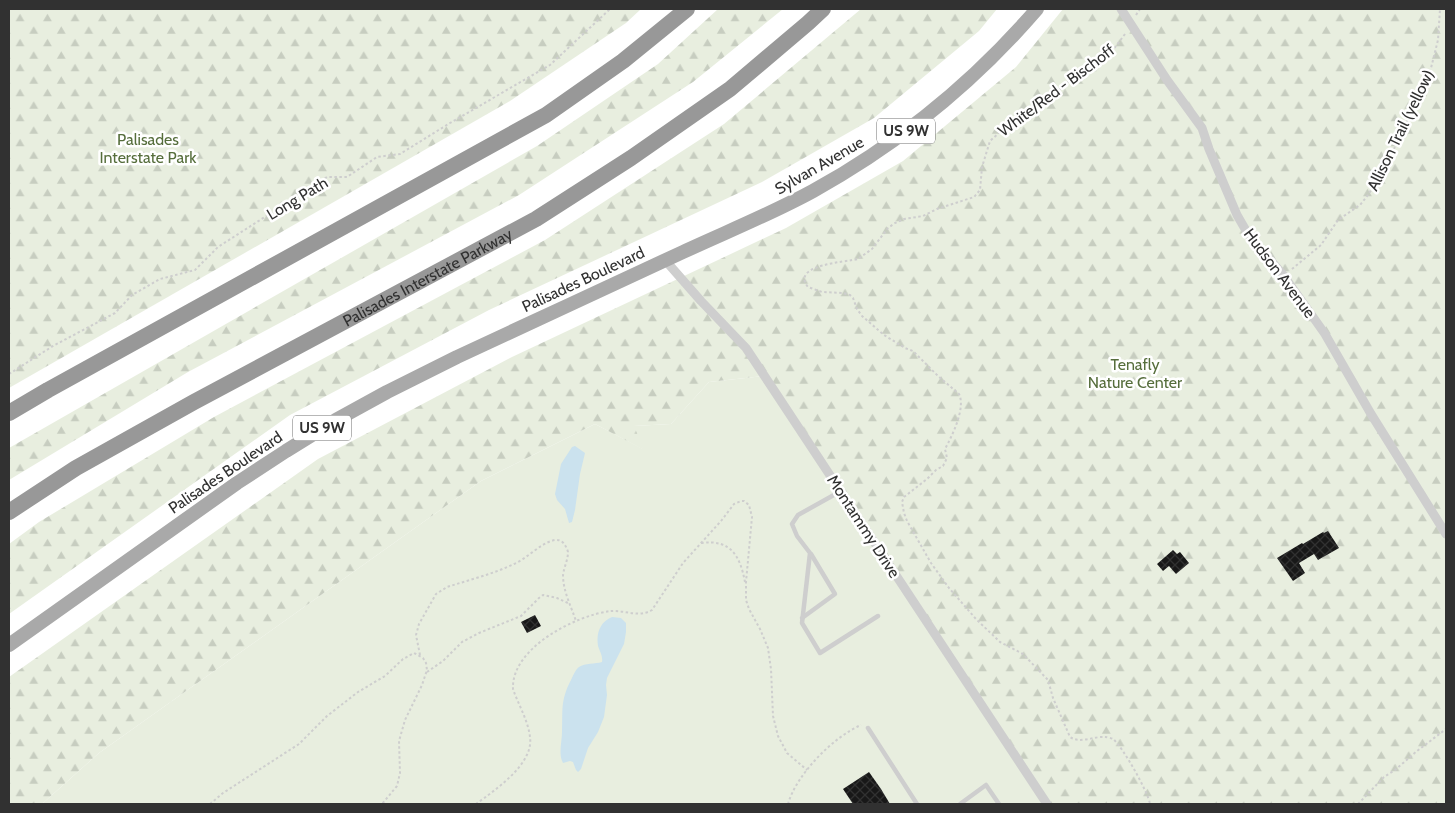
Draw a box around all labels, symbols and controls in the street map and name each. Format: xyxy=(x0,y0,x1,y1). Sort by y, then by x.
street label: White/Red - Bischoff xyxy=(994,40,1119,140)
street label: Allison Trail (yellow) xyxy=(1363,67,1438,194)
road number: US 9W xyxy=(877,118,935,144)
park label: Palisades Interstate Park xyxy=(100,130,197,167)
street label: Sylvan Avenue xyxy=(771,132,867,199)
street label: Long Path xyxy=(263,173,331,224)
street label: Palisades Interstate Parkway xyxy=(340,225,516,331)
street label: Hudson Avenue xyxy=(1240,225,1319,322)
street label: Palisades Boulevard xyxy=(519,243,648,316)
park label: Tenafly Nature Center xyxy=(1088,355,1183,392)
road number: US 9W xyxy=(293,416,351,440)
street label: Palisades Boulevard xyxy=(165,427,286,518)
street label: Montammy Drive xyxy=(823,471,904,581)

